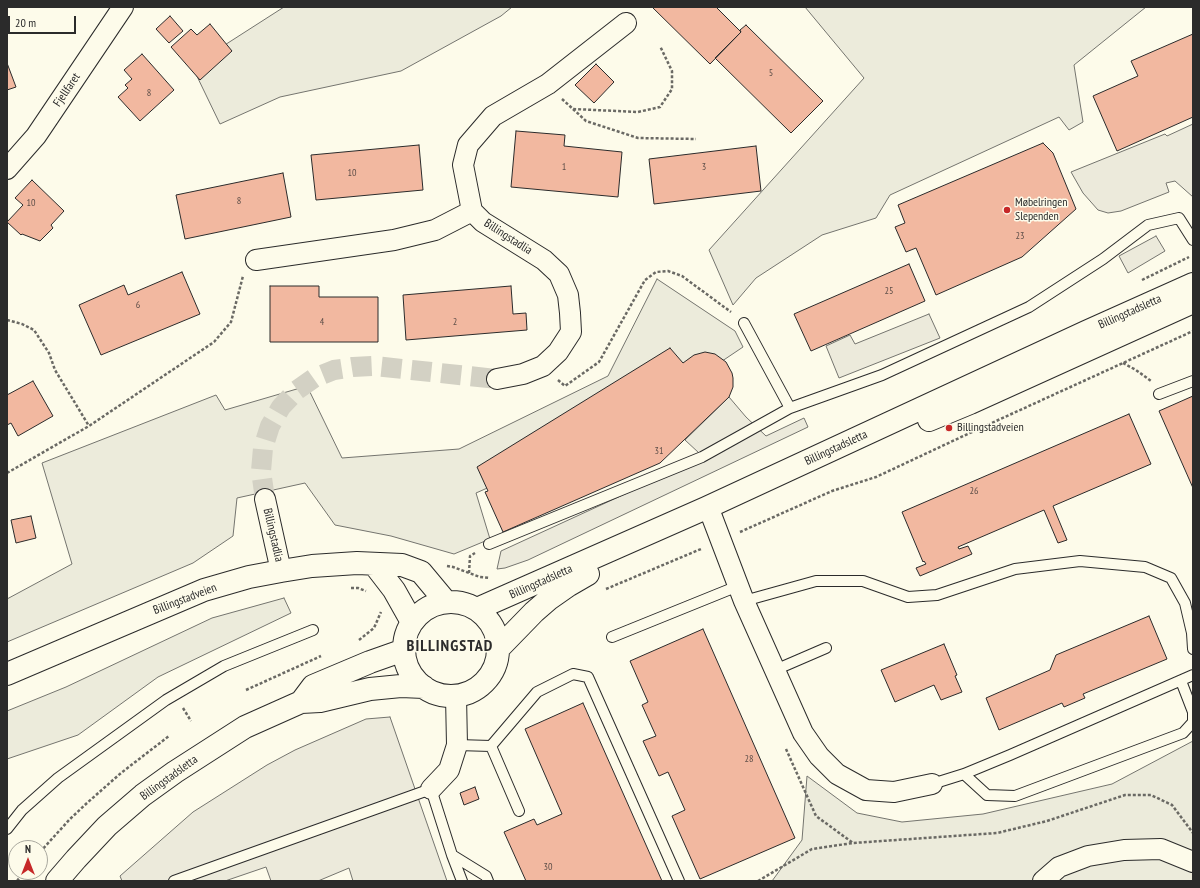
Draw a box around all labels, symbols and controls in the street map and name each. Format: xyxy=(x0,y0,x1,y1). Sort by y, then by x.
scale bar xyxy=(10,8,78,34)
text: 20 m xyxy=(15,15,36,30)
house number: 5 xyxy=(769,67,773,79)
street label: Fjellfaret xyxy=(51,70,83,110)
house number: 8 xyxy=(147,87,151,99)
house number: 1 xyxy=(562,161,566,173)
house number: 3 xyxy=(702,161,706,173)
house number: 10 xyxy=(348,167,356,179)
house number: 8 xyxy=(237,195,241,207)
place label: Møbelringen Slependen xyxy=(1015,196,1067,224)
house number: 10 xyxy=(27,197,35,209)
marker: Møbelringen Slependen xyxy=(1002,205,1012,215)
street label: Billingstadlia xyxy=(481,216,535,258)
house number: 23 xyxy=(1016,230,1024,242)
house number: 25 xyxy=(885,285,893,297)
street label: Billingstadsletta xyxy=(1096,292,1164,332)
house number: 6 xyxy=(136,299,140,311)
house number: 4 xyxy=(320,316,324,328)
house number: 2 xyxy=(453,316,457,328)
place label: Billingstadveien xyxy=(957,421,1024,435)
marker: Billingstadveien xyxy=(944,423,954,433)
street label: Billingstadsletta xyxy=(802,427,870,469)
house number: 31 xyxy=(655,445,663,457)
house number: 26 xyxy=(970,485,978,497)
street label: Billingstadlia xyxy=(260,507,286,563)
street label: Billingstadsletta xyxy=(507,562,575,602)
street label: Billingstadveien xyxy=(151,580,219,618)
district label: BILLINGSTAD xyxy=(407,636,493,656)
street label: Billingstadsletta xyxy=(137,752,201,804)
house number: 28 xyxy=(745,753,753,765)
north arrow xyxy=(8,840,48,880)
text: N xyxy=(25,842,31,856)
house number: 30 xyxy=(544,861,552,873)

